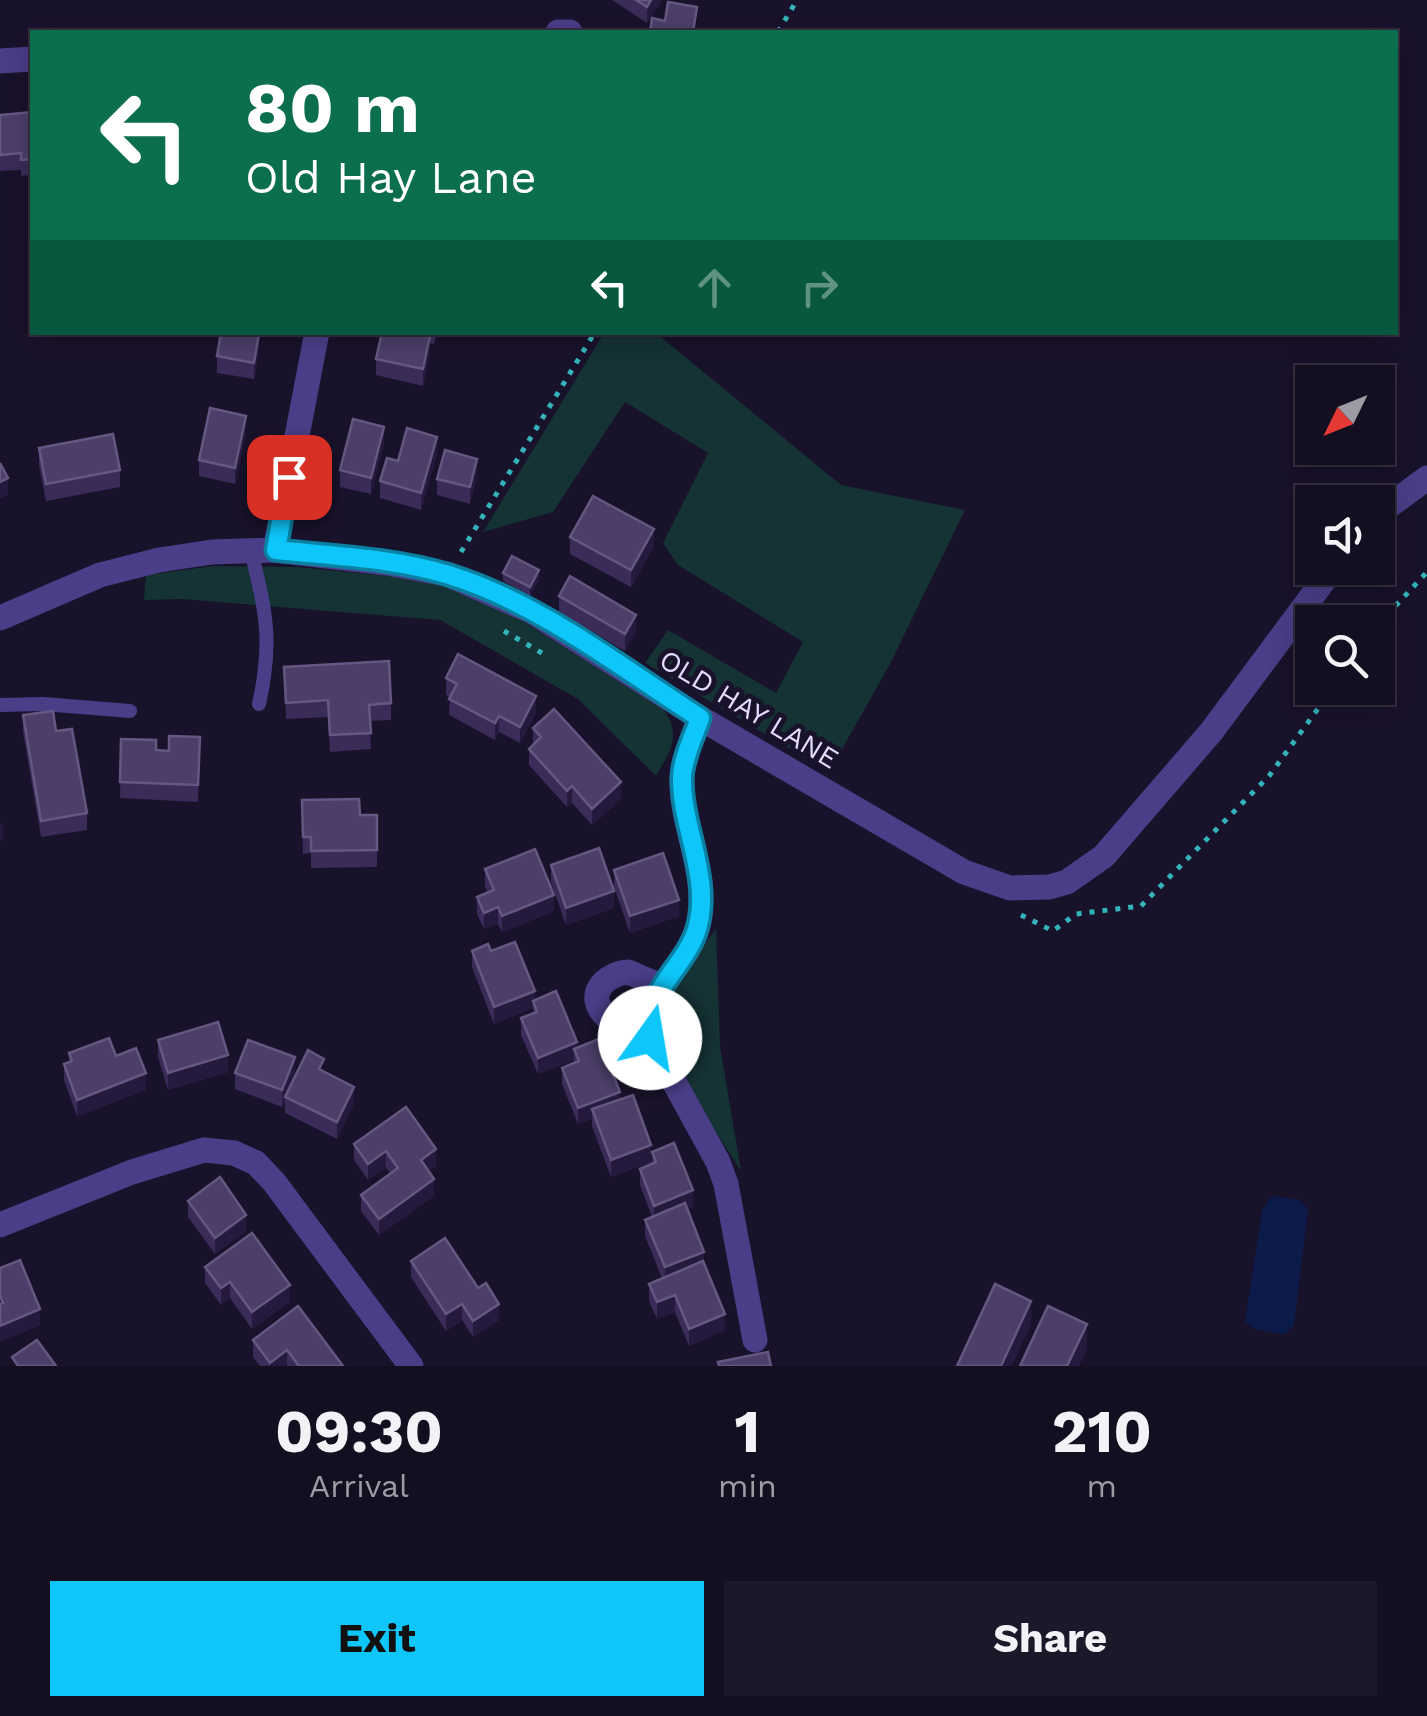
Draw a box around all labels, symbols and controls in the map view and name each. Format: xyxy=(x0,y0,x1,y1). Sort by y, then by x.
text: 80 m xyxy=(245,67,420,149)
icon: left xyxy=(80,70,210,200)
text: Old Hay Lane xyxy=(245,151,537,204)
icon: left xyxy=(582,260,637,315)
icon: ahead xyxy=(687,260,742,315)
icon: right xyxy=(792,260,847,315)
north arrow xyxy=(1295,365,1395,465)
map controls xyxy=(1295,365,1395,705)
pin xyxy=(247,435,332,520)
icon: arrive xyxy=(262,450,317,505)
button: sound xyxy=(1295,485,1395,585)
button: search xyxy=(1295,605,1395,705)
street label: OLD HAY LANE xyxy=(654,643,844,775)
position arrow xyxy=(598,986,702,1090)
text: 09:30 xyxy=(275,1396,443,1467)
text: 1 xyxy=(734,1396,760,1467)
text: 210 xyxy=(1052,1396,1152,1467)
text: Arrival xyxy=(309,1467,409,1505)
text: min xyxy=(718,1467,777,1505)
text: m xyxy=(1087,1467,1117,1505)
button: Exit xyxy=(50,1581,704,1696)
button: Share xyxy=(724,1581,1377,1696)

